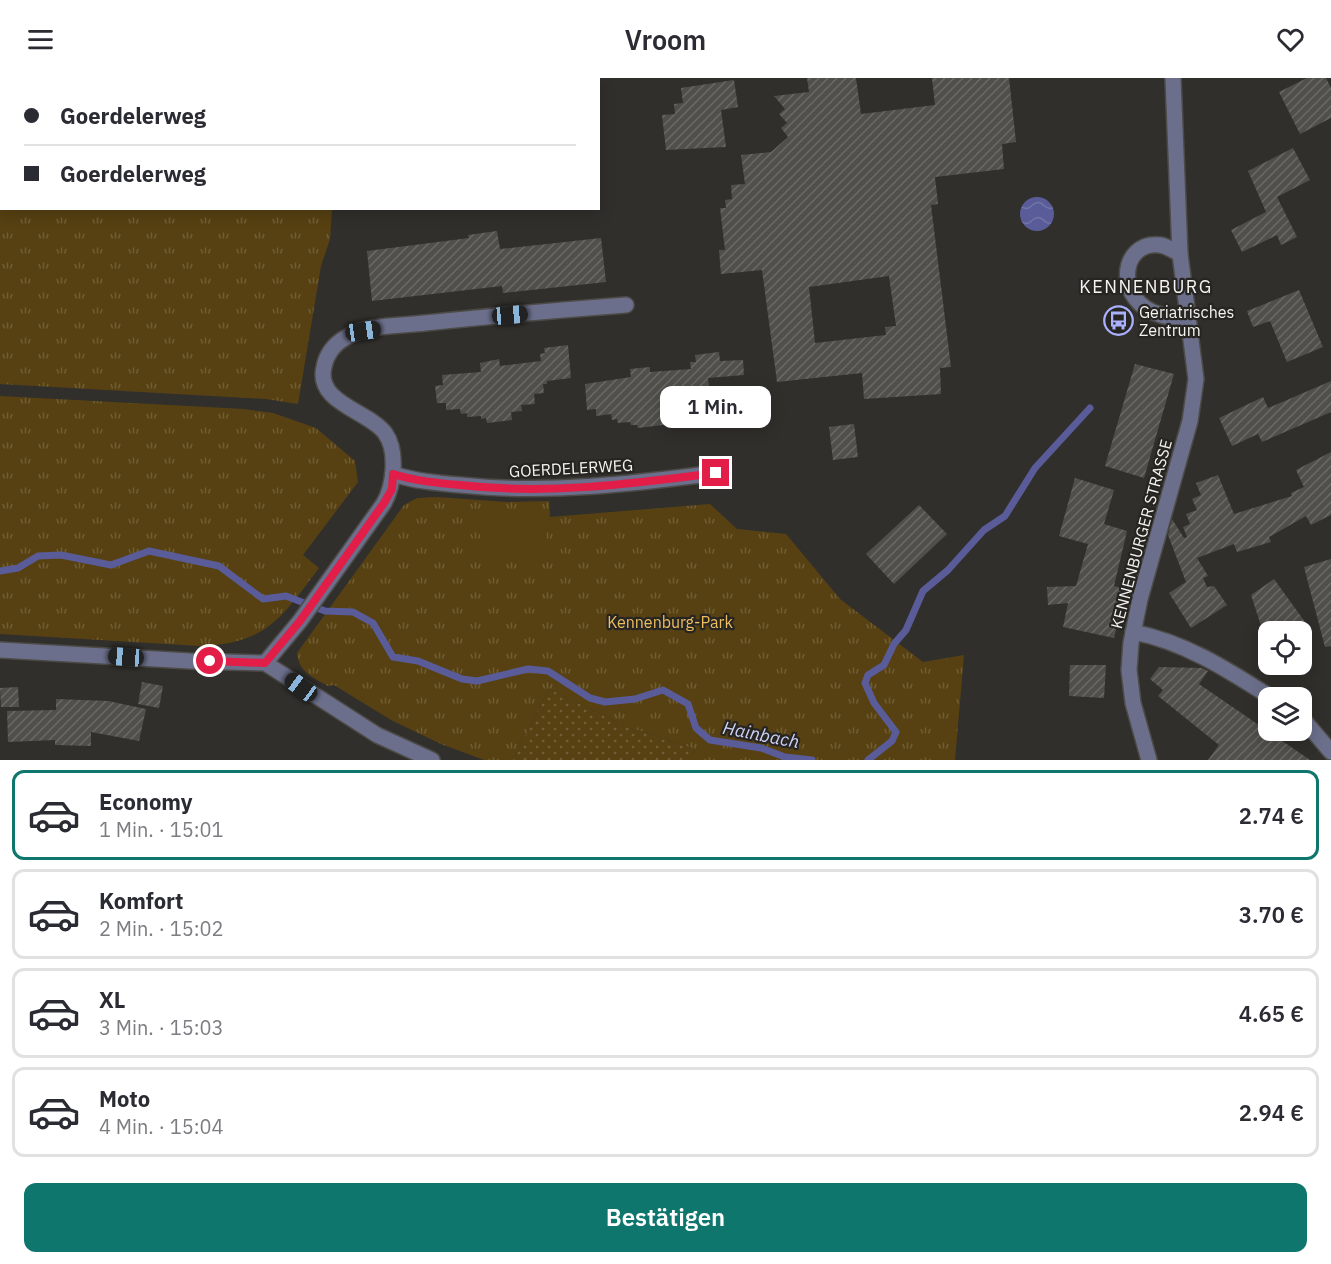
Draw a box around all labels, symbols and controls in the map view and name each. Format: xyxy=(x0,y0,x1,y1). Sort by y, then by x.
text: Vroom xyxy=(625,22,706,57)
icon: menu xyxy=(24,23,57,56)
icon: heart xyxy=(1274,23,1307,56)
text: Goerdelerweg xyxy=(60,101,206,130)
text: Goerdelerweg xyxy=(60,159,206,188)
district label: KENNENBURG xyxy=(1079,275,1213,298)
place label: Geriatrisches Zentrum xyxy=(1139,302,1234,340)
car xyxy=(491,304,529,326)
bus stop icon: Geriatrisches Zentrum xyxy=(1102,305,1134,337)
car xyxy=(344,320,382,342)
callout: 1 Min. xyxy=(660,386,771,428)
text: 1 Min. xyxy=(687,393,744,420)
street label: KENNENBURGER STRASSE xyxy=(1106,437,1176,631)
street label: GOERDELERWEG xyxy=(508,455,634,481)
route end xyxy=(702,459,729,486)
park label: Kennenburg-Park xyxy=(607,612,733,632)
map controls xyxy=(1258,621,1312,741)
button: locate xyxy=(1258,621,1312,675)
car xyxy=(107,647,145,667)
route start xyxy=(196,647,223,674)
car xyxy=(281,669,321,705)
button: layers xyxy=(1258,687,1312,741)
water label: Hainbach xyxy=(721,716,801,753)
text: Economy xyxy=(99,787,193,816)
icon: car xyxy=(27,788,81,842)
text: 2.74 € xyxy=(1239,801,1304,830)
text: 1 Min. · 15:01 xyxy=(99,816,224,843)
text: Komfort xyxy=(99,886,184,915)
icon: car xyxy=(27,887,81,941)
text: 3.70 € xyxy=(1239,900,1304,929)
text: 2 Min. · 15:02 xyxy=(99,915,224,942)
text: XL xyxy=(99,985,125,1014)
icon: car xyxy=(27,986,81,1040)
text: 4.65 € xyxy=(1239,999,1304,1028)
text: 3 Min. · 15:03 xyxy=(99,1014,224,1041)
text: Moto xyxy=(99,1084,150,1113)
icon: car xyxy=(27,1085,81,1139)
text: 2.94 € xyxy=(1239,1098,1304,1127)
text: 4 Min. · 15:04 xyxy=(99,1113,224,1140)
button: Bestätigen xyxy=(24,1183,1307,1252)

